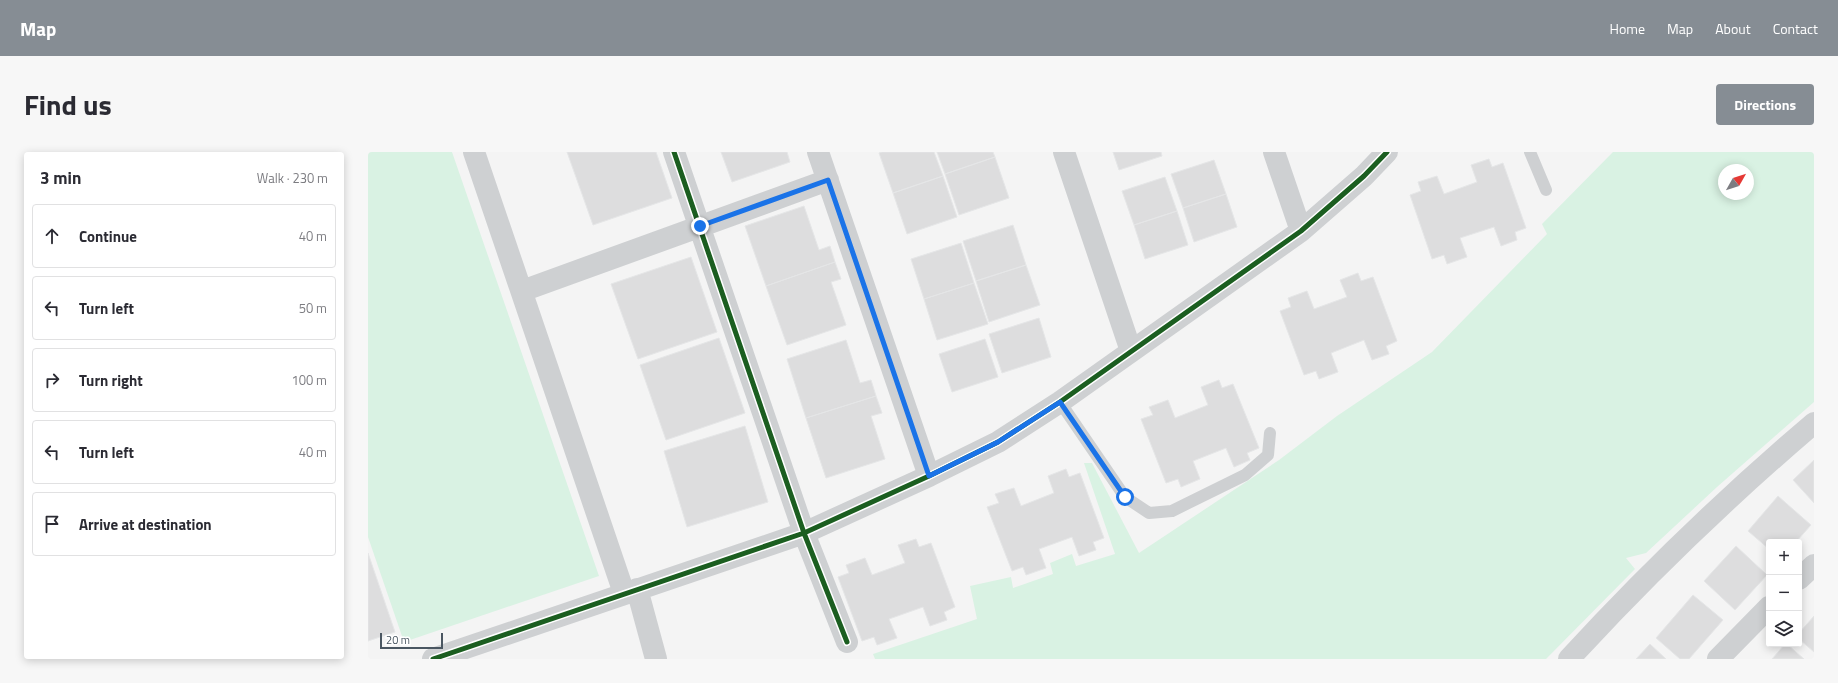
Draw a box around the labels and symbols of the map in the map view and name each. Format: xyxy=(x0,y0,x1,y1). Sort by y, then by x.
north arrow xyxy=(1718,164,1754,200)
route end xyxy=(691,217,709,235)
route start xyxy=(1116,488,1134,506)
scale bar xyxy=(380,631,443,650)

